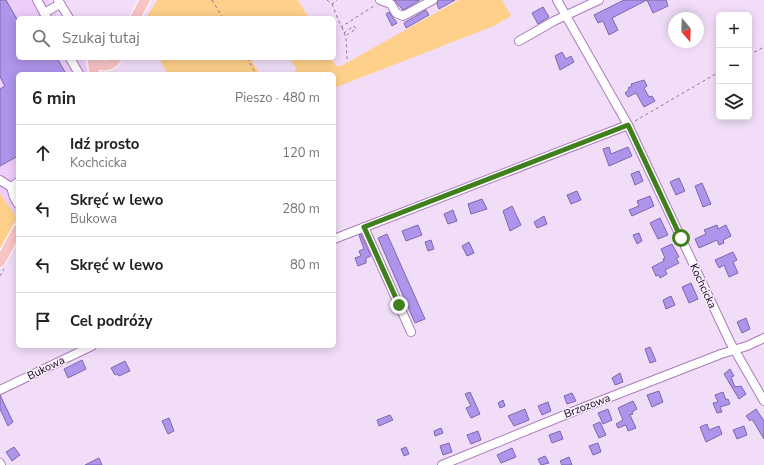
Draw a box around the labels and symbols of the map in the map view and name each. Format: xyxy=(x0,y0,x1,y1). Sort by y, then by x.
north arrow xyxy=(668,12,704,48)
route start xyxy=(672,229,690,247)
street label: Kochcicka xyxy=(686,261,720,311)
route end xyxy=(390,296,408,314)
street label: Bukowa xyxy=(25,352,67,384)
street label: Brzozowa xyxy=(562,390,612,422)

